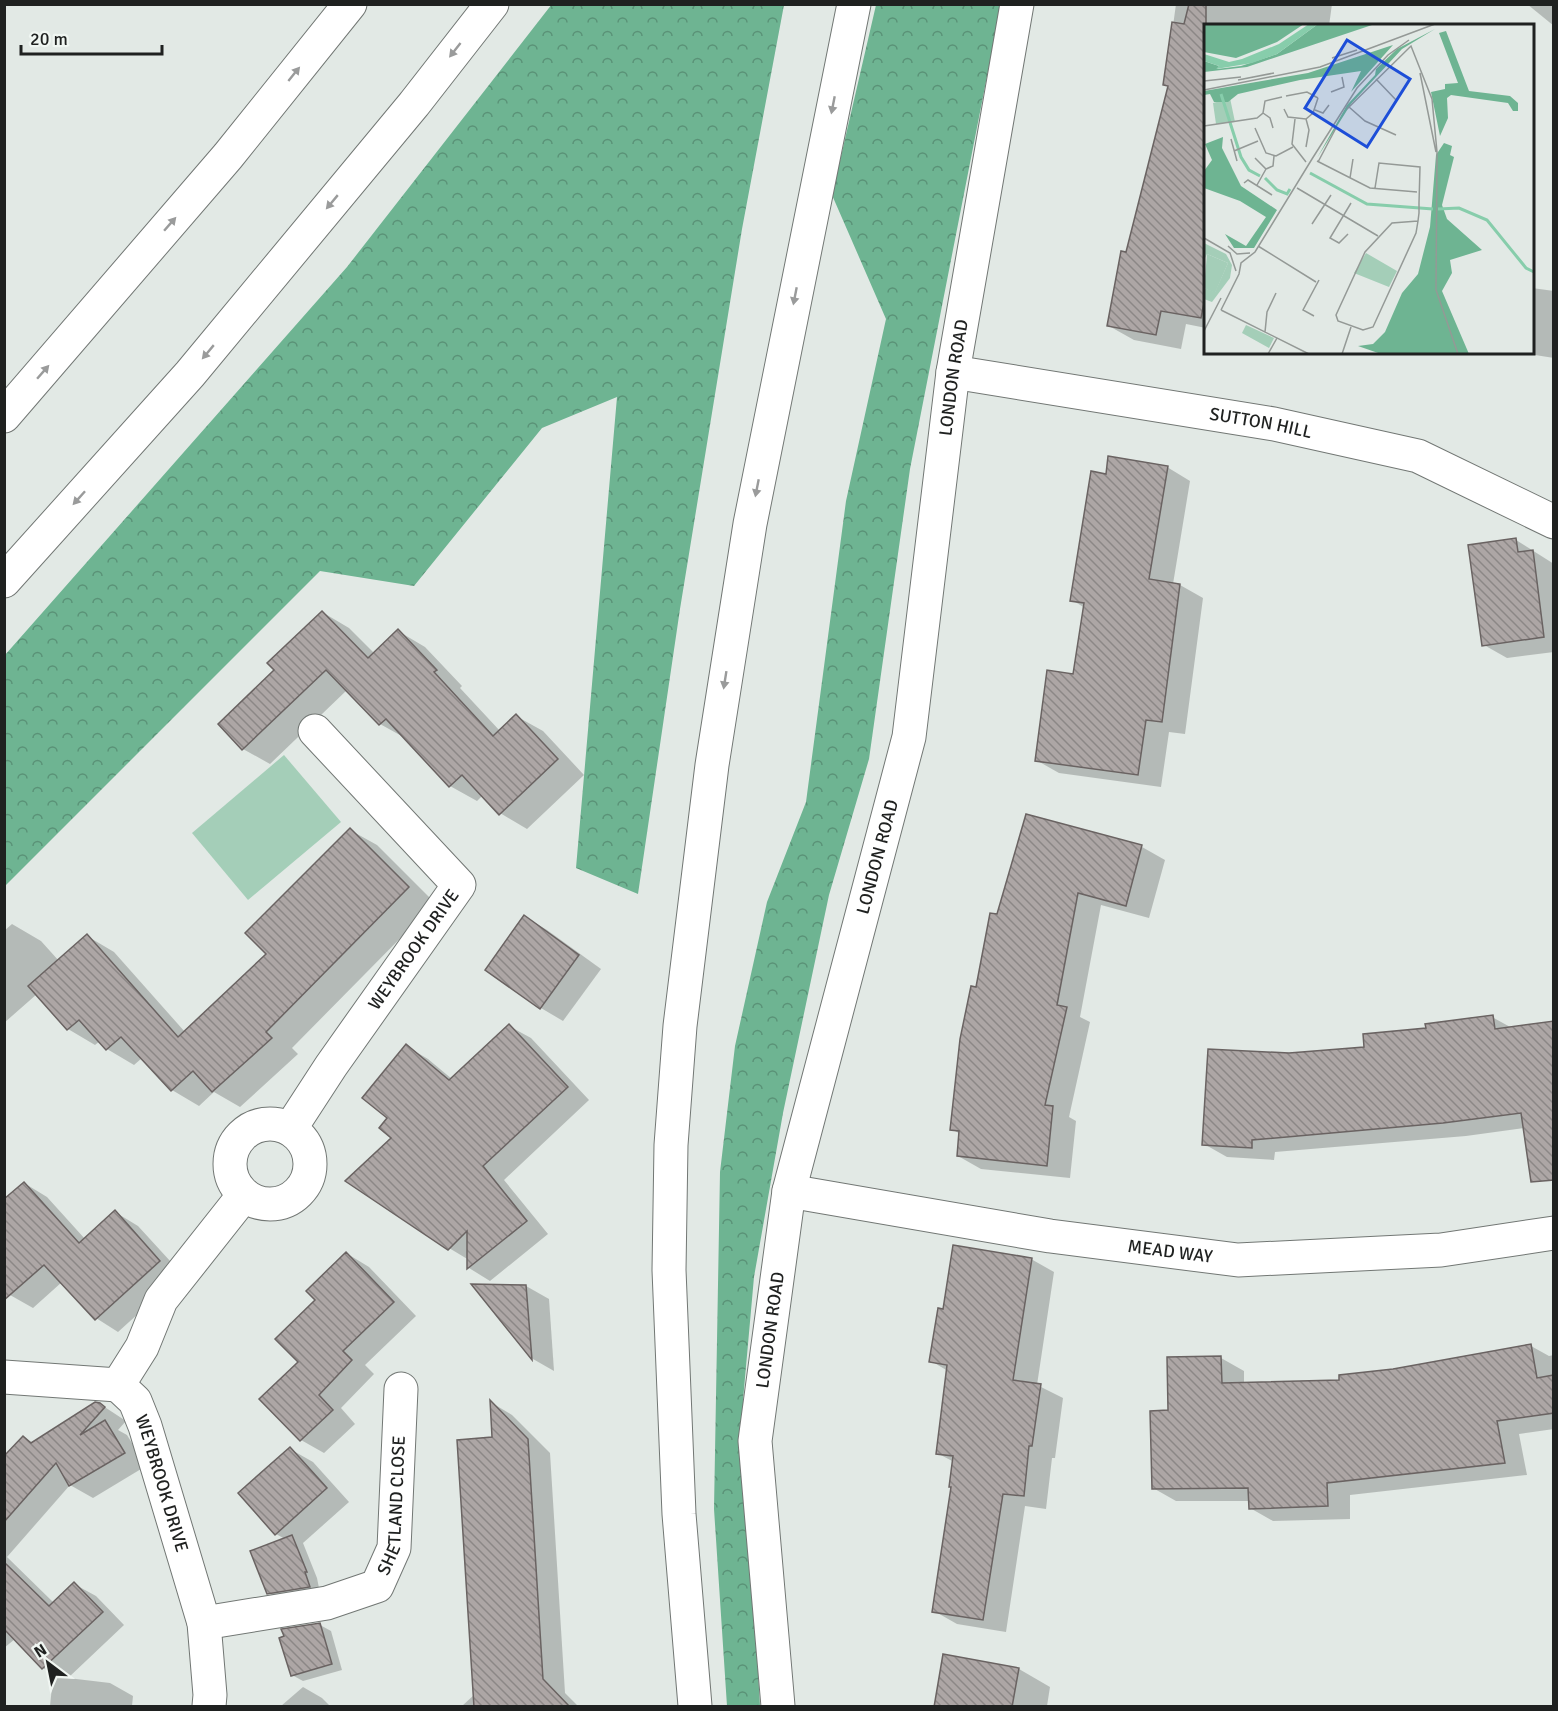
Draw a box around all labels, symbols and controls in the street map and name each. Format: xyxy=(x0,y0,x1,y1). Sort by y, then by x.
scale bar xyxy=(21,18,162,56)
inset map xyxy=(1204,24,1534,354)
text: 20 m xyxy=(30,28,68,50)
one-way arrow xyxy=(450,43,462,58)
one-way arrow xyxy=(288,66,300,81)
one-way arrow xyxy=(828,96,837,115)
one-way arrow xyxy=(326,194,339,210)
one-way arrow xyxy=(163,217,176,232)
one-way arrow xyxy=(790,287,799,306)
street label: LONDON ROAD xyxy=(934,318,973,437)
one-way arrow xyxy=(202,344,215,359)
one-way arrow xyxy=(36,364,49,380)
street label: SUTTON HILL xyxy=(1208,403,1314,443)
one-way arrow xyxy=(752,478,761,497)
one-way arrow xyxy=(73,490,86,505)
one-way arrow xyxy=(721,671,730,690)
street label: LONDON ROAD xyxy=(852,797,903,916)
street label: WEYBROOK DRIVE xyxy=(363,885,464,1014)
street label: MEAD WAY xyxy=(1126,1235,1214,1268)
street label: LONDON ROAD xyxy=(751,1270,789,1390)
street label: WEYBROOK DRIVE xyxy=(130,1411,193,1555)
street label: SHETLAND CLOSE xyxy=(372,1435,410,1579)
north arrow xyxy=(18,1633,78,1693)
text: N xyxy=(31,1640,51,1663)

